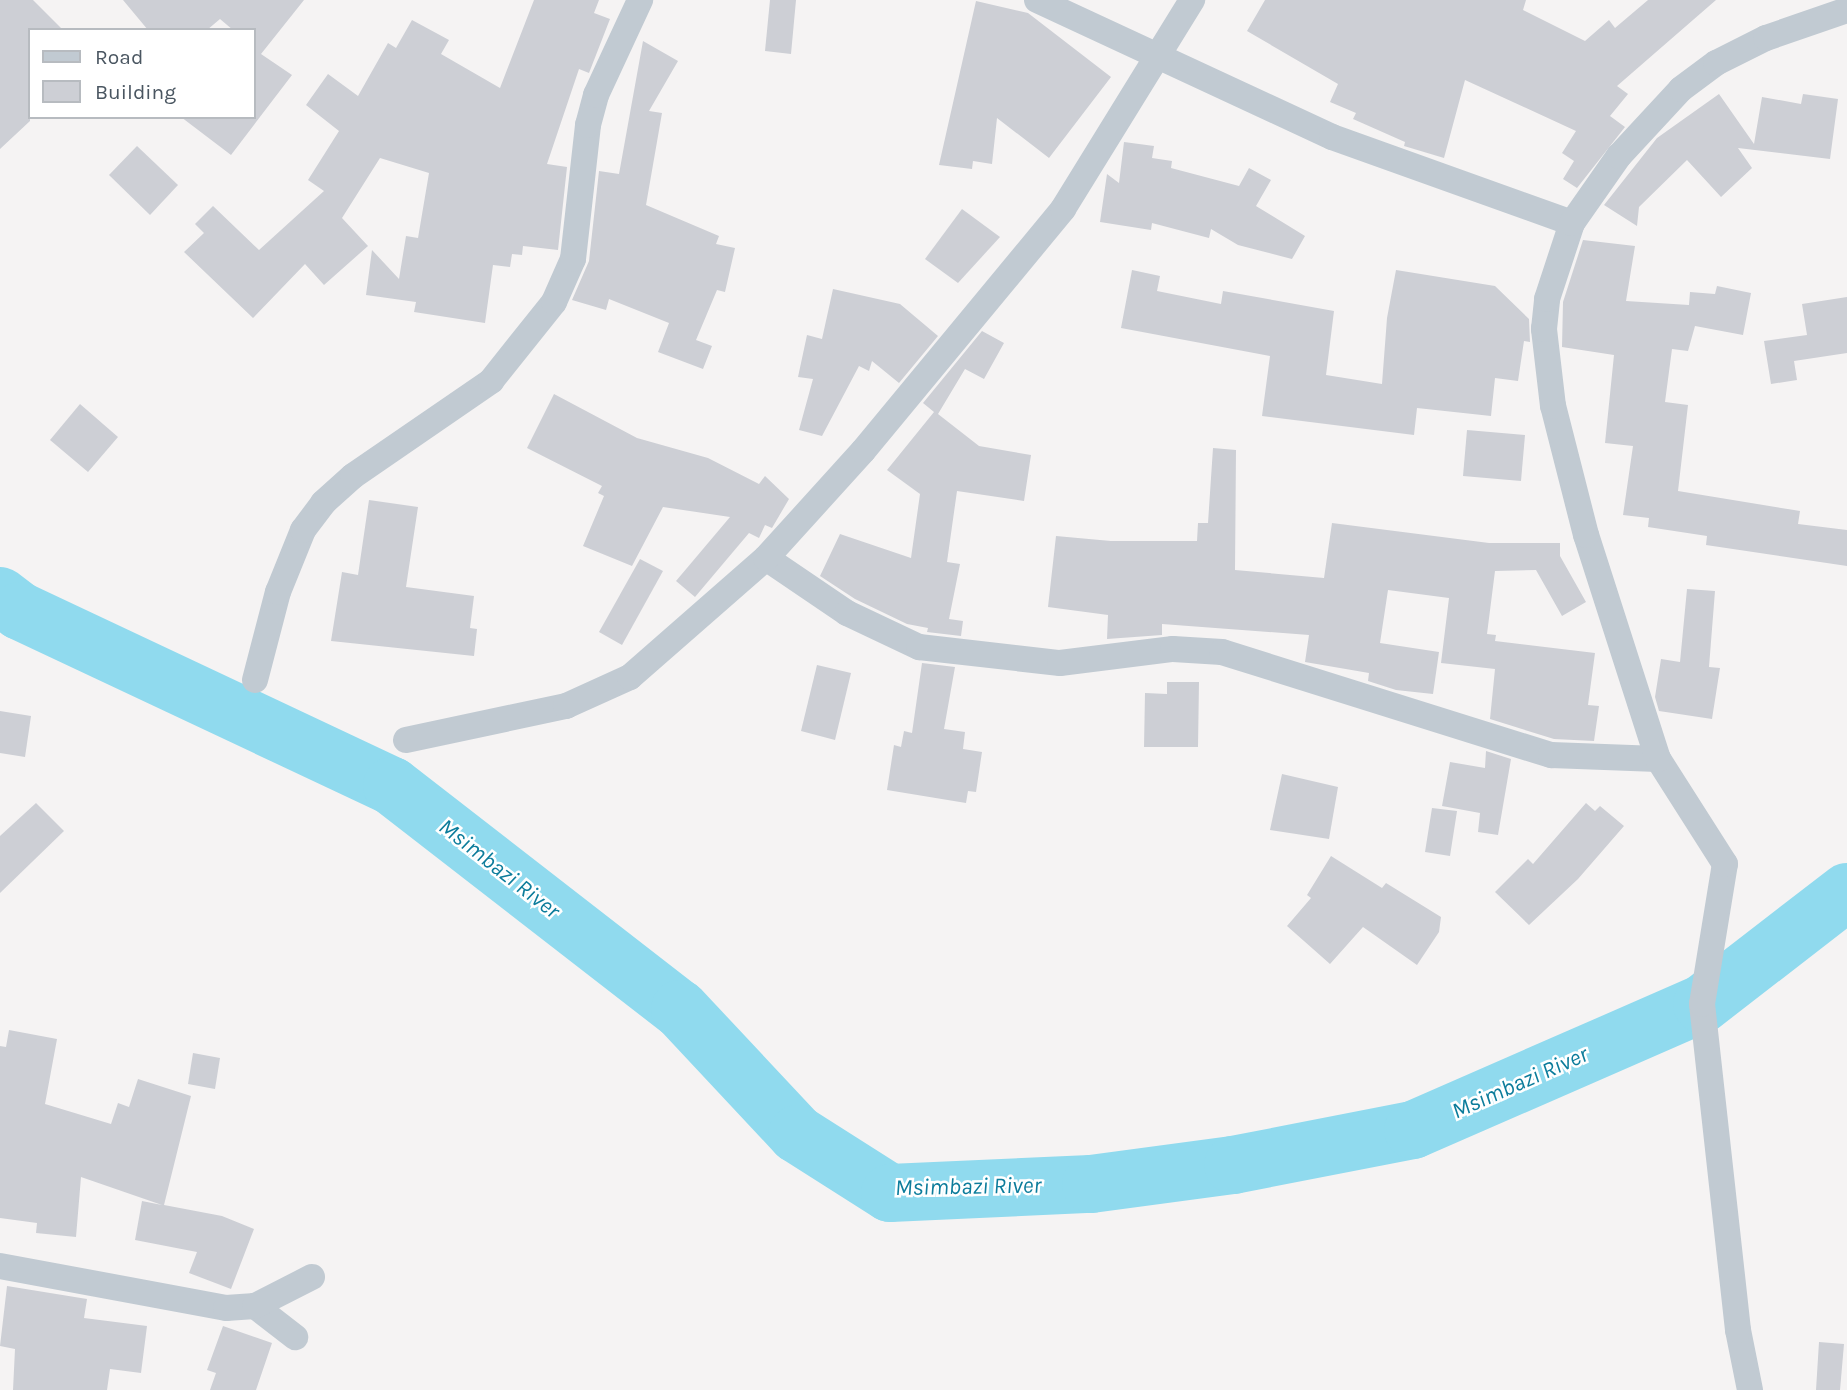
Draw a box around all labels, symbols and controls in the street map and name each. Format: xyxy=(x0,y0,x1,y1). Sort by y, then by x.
legend xyxy=(28,28,256,119)
text: Road xyxy=(95,45,143,69)
text: Building xyxy=(95,80,176,104)
water label: Msimbazi River xyxy=(433,813,565,925)
water label: Msimbazi River xyxy=(1448,1041,1592,1125)
water label: Msimbazi River xyxy=(895,1172,1041,1202)

